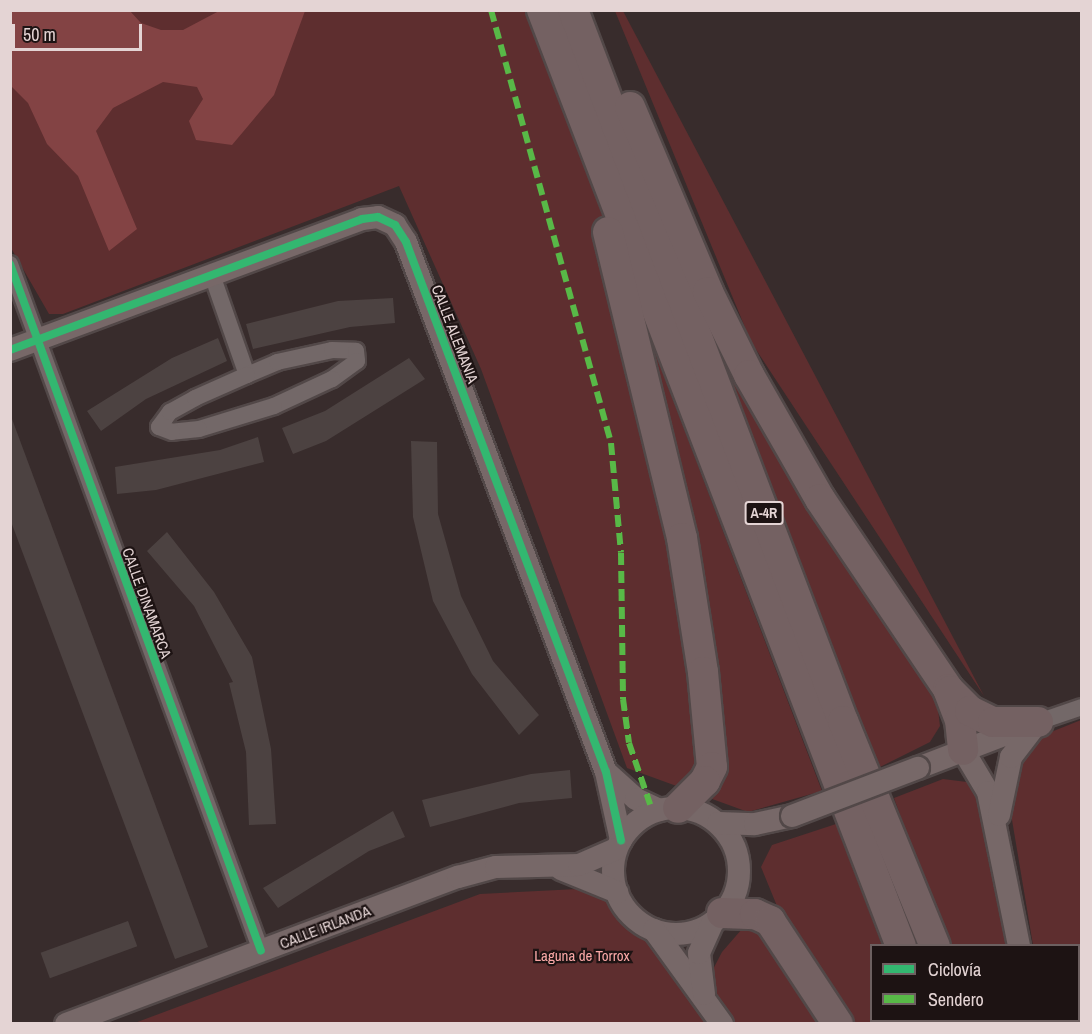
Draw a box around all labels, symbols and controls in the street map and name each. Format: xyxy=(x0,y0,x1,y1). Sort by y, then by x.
scale bar xyxy=(15,12,146,50)
text: 50 m xyxy=(23,22,56,47)
street label: CALLE ALEMANIA xyxy=(428,282,482,386)
road number: A-4R xyxy=(744,502,783,524)
street label: CALLE DINAMARCA xyxy=(119,545,175,661)
street label: CALLE IRLANDA xyxy=(277,901,373,953)
legend xyxy=(870,944,1080,1022)
park label: Laguna de Torrox xyxy=(534,947,630,965)
text: Ciclovía xyxy=(928,957,981,982)
text: Sendero xyxy=(928,987,984,1012)

